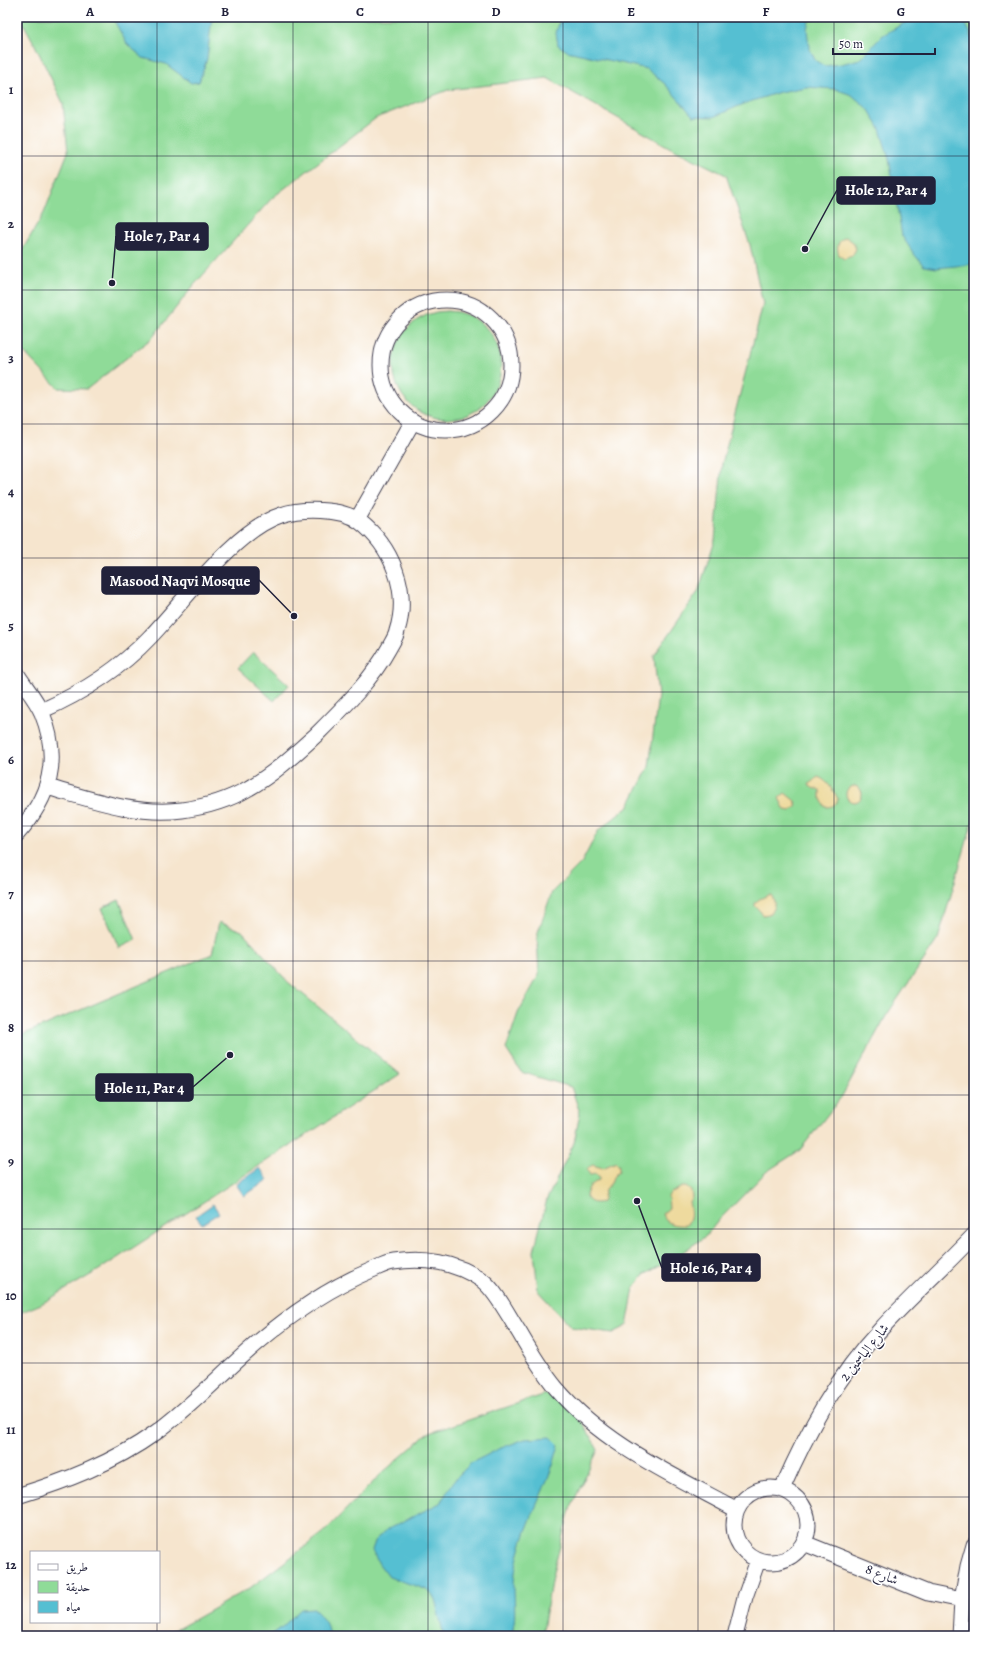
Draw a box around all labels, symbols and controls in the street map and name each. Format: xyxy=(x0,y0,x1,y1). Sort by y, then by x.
text: A xyxy=(85,3,95,20)
text: B xyxy=(221,3,229,20)
text: C xyxy=(356,3,364,20)
text: D xyxy=(491,3,501,20)
text: E xyxy=(627,3,635,20)
text: F xyxy=(763,3,770,20)
text: G xyxy=(897,3,905,20)
scale bar xyxy=(833,30,935,56)
text: 50 m xyxy=(839,36,863,52)
text: 1 xyxy=(9,81,14,98)
callout: Hole 12, Par 4 xyxy=(837,177,935,204)
text: Hole 12, Par 4 xyxy=(845,180,927,200)
text: 2 xyxy=(8,215,15,232)
callout: Hole 7, Par 4 xyxy=(116,223,208,250)
text: Hole 7, Par 4 xyxy=(124,226,200,246)
text: 3 xyxy=(8,349,14,366)
text: 4 xyxy=(8,483,14,500)
callout: Masood Naqvi Mosque xyxy=(102,567,259,594)
text: Masood Naqvi Mosque xyxy=(110,571,250,591)
text: 5 xyxy=(8,617,14,634)
text: 6 xyxy=(8,751,14,768)
text: 7 xyxy=(8,885,14,902)
text: 8 xyxy=(8,1019,14,1036)
callout: Hole 11, Par 4 xyxy=(96,1074,193,1101)
text: Hole 11, Par 4 xyxy=(104,1078,184,1098)
text: 9 xyxy=(8,1153,14,1170)
callout: Hole 16, Par 4 xyxy=(662,1254,760,1281)
text: Hole 16, Par 4 xyxy=(670,1258,752,1278)
text: 10 xyxy=(5,1287,17,1304)
street label: شارع الياسمين 2 xyxy=(835,1319,895,1386)
text: 11 xyxy=(6,1421,16,1438)
legend xyxy=(30,1551,160,1623)
text: 12 xyxy=(6,1556,17,1573)
text: طريق xyxy=(66,1559,88,1575)
street label: شارع 8 xyxy=(862,1559,901,1591)
text: حديقة xyxy=(66,1579,90,1595)
text: مياه xyxy=(66,1599,81,1615)

